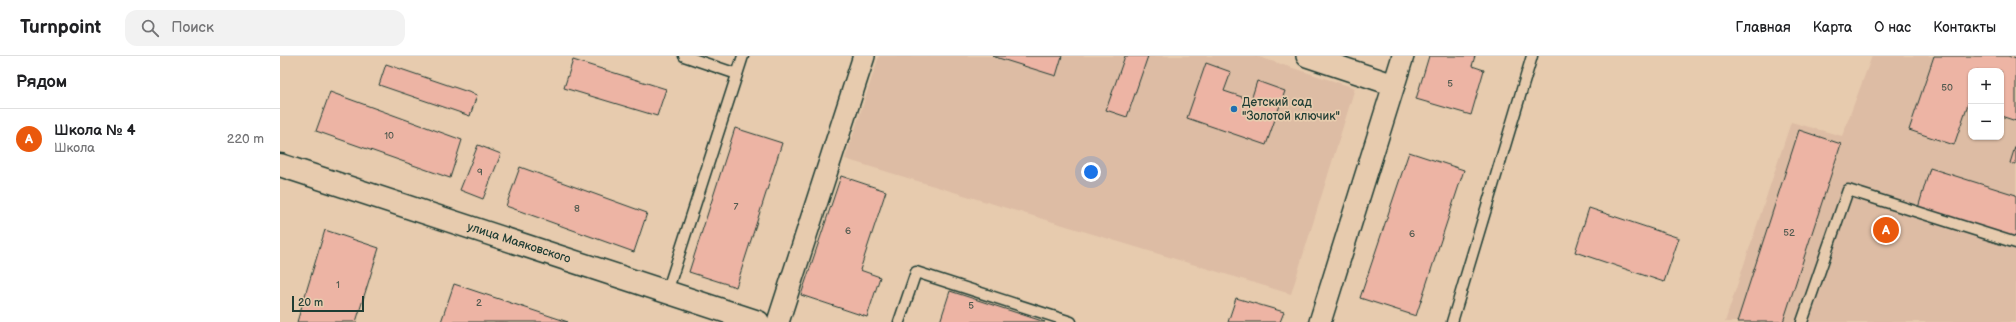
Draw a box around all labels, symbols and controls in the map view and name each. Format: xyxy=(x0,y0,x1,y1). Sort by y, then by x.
search box xyxy=(125,10,405,46)
text: Turnpoint xyxy=(20,16,101,39)
icon: search xyxy=(139,17,161,39)
text: Поиск xyxy=(171,18,214,37)
text: Главная xyxy=(1736,19,1791,36)
text: Карта xyxy=(1813,19,1852,36)
text: О нас xyxy=(1874,19,1911,36)
text: Контакты xyxy=(1933,19,1996,36)
map controls xyxy=(1968,68,2004,140)
button: + xyxy=(1968,68,2004,104)
text: Рядом xyxy=(16,72,67,92)
house number: 5 xyxy=(1447,78,1453,90)
house number: 50 xyxy=(1941,82,1953,94)
place label: Детский сад "Золотой ключик" xyxy=(1242,95,1340,124)
marker: Детский сад "Золотой ключик" xyxy=(1229,104,1239,114)
button: − xyxy=(1968,104,2004,140)
text: Школа № 4 xyxy=(54,121,136,140)
house number: 10 xyxy=(384,130,394,142)
text: A xyxy=(25,131,33,147)
text: 220 m xyxy=(227,131,264,147)
text: Школа xyxy=(54,140,95,156)
your location xyxy=(1081,162,1101,182)
house number: 9 xyxy=(477,166,483,178)
house number: 7 xyxy=(734,201,739,213)
house number: 8 xyxy=(574,203,580,215)
pin: A xyxy=(1873,215,1899,245)
street label: улица Маяковского xyxy=(465,219,573,267)
house number: 6 xyxy=(845,225,851,237)
house number: 52 xyxy=(1783,227,1795,239)
house number: 6 xyxy=(1409,228,1415,240)
house number: 1 xyxy=(336,279,340,291)
scale bar xyxy=(292,294,364,313)
text: 20 m xyxy=(298,296,323,309)
house number: 2 xyxy=(476,297,482,309)
house number: 5 xyxy=(968,300,974,312)

